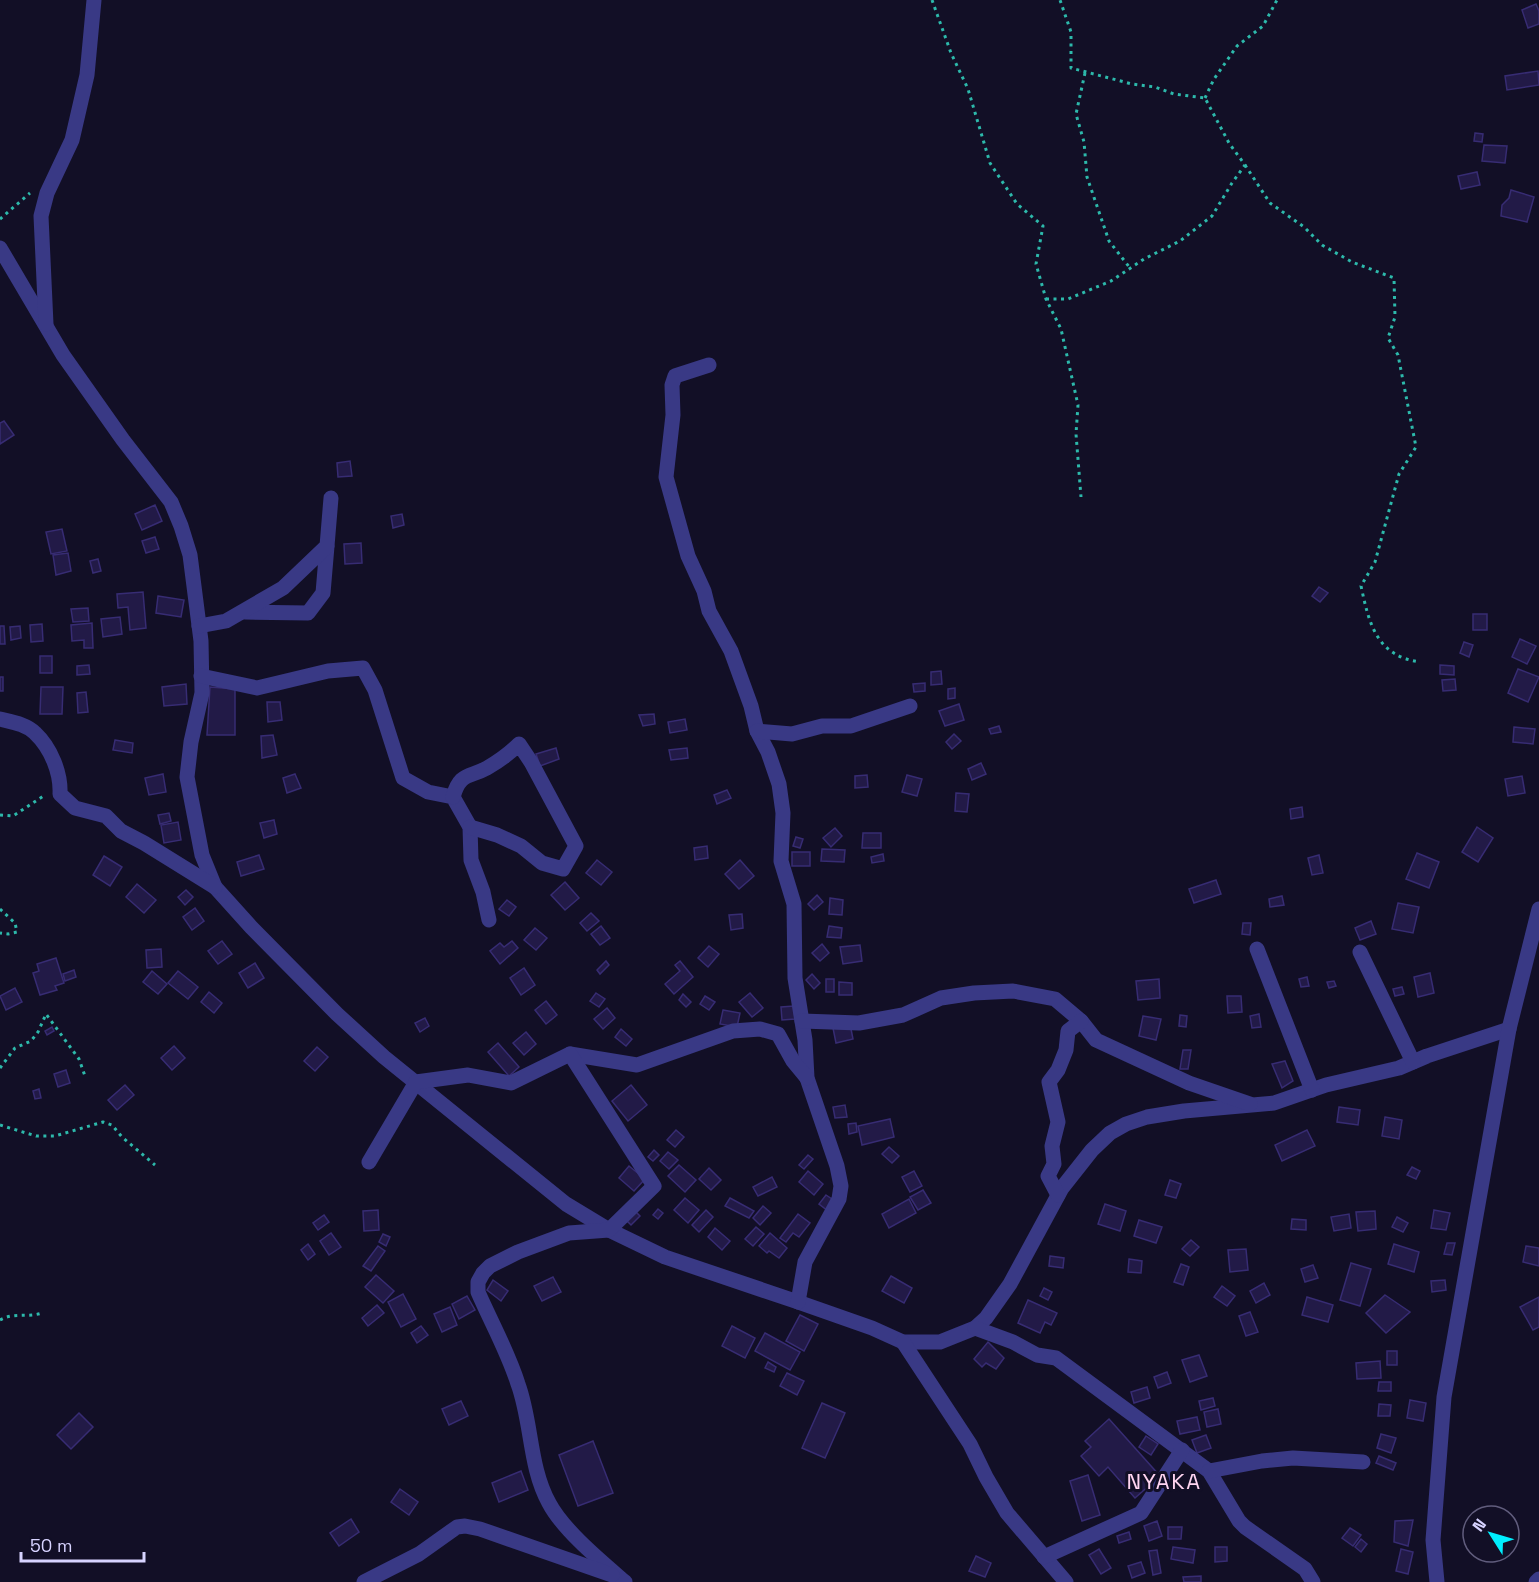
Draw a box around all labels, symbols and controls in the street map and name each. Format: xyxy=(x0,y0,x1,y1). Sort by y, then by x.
district label: NYAKA xyxy=(1127,1467,1202,1495)
north arrow xyxy=(1461,1504,1521,1564)
text: N xyxy=(1468,1515,1491,1536)
scale bar xyxy=(21,1525,144,1563)
text: 50 m xyxy=(30,1534,72,1557)

